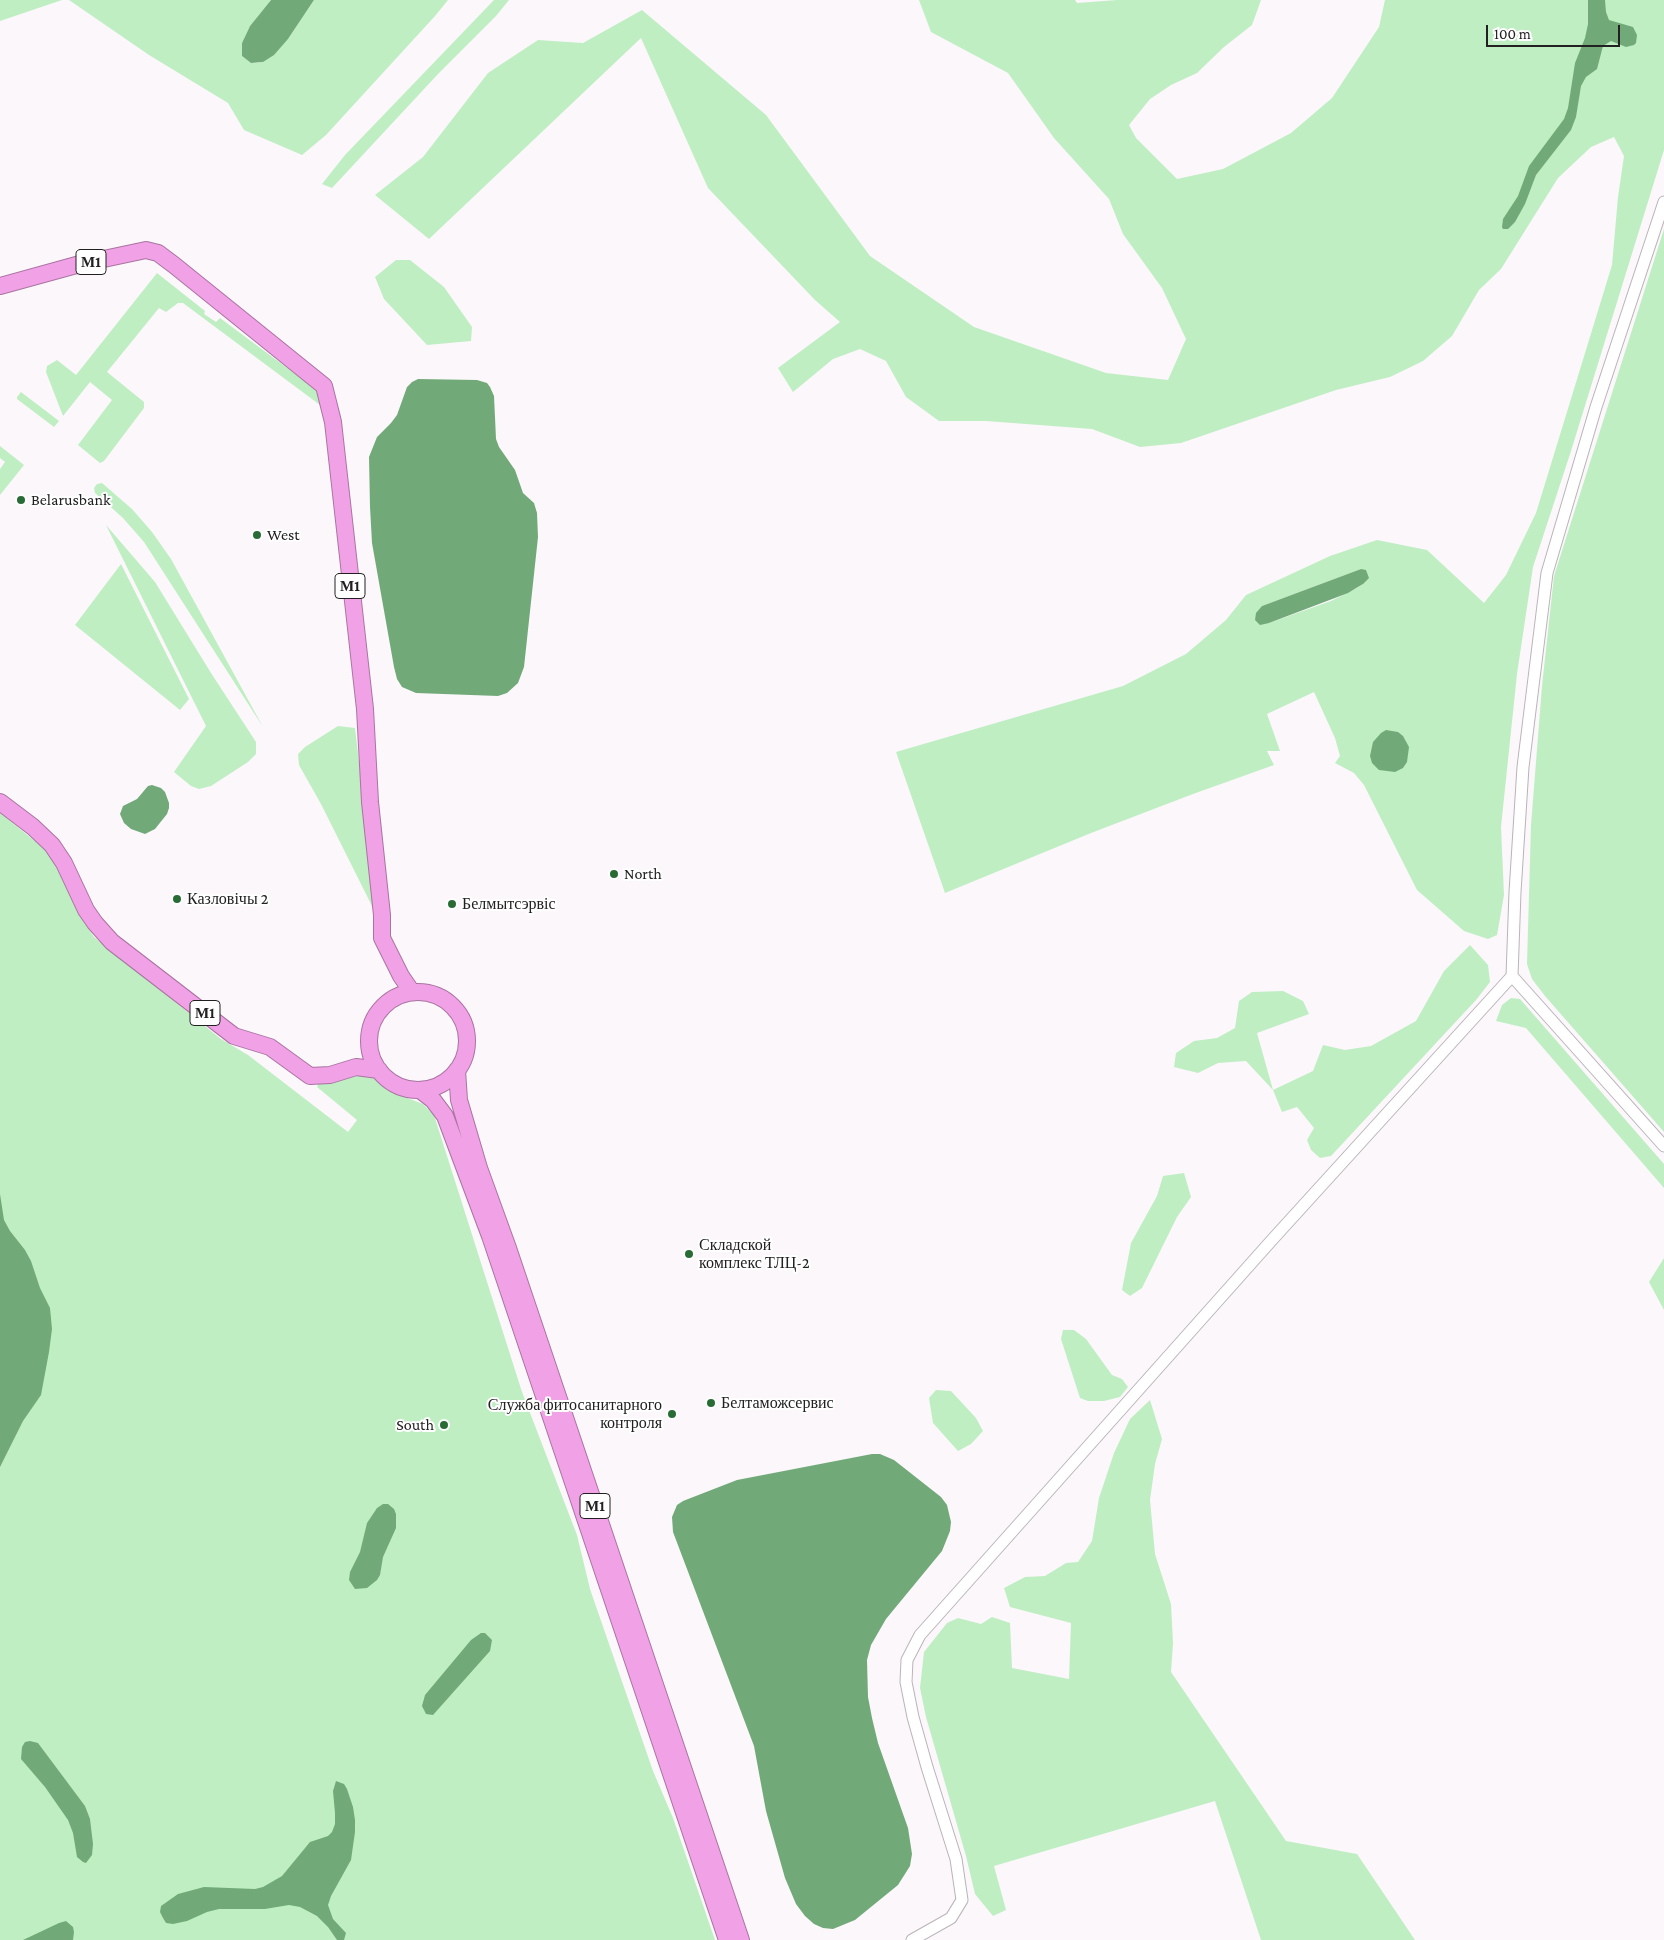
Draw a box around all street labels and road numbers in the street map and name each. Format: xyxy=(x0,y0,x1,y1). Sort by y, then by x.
road number: М1 xyxy=(76,250,106,274)
road number: М1 xyxy=(335,574,365,598)
road number: М1 xyxy=(190,1000,220,1026)
road number: М1 xyxy=(580,1494,610,1518)

